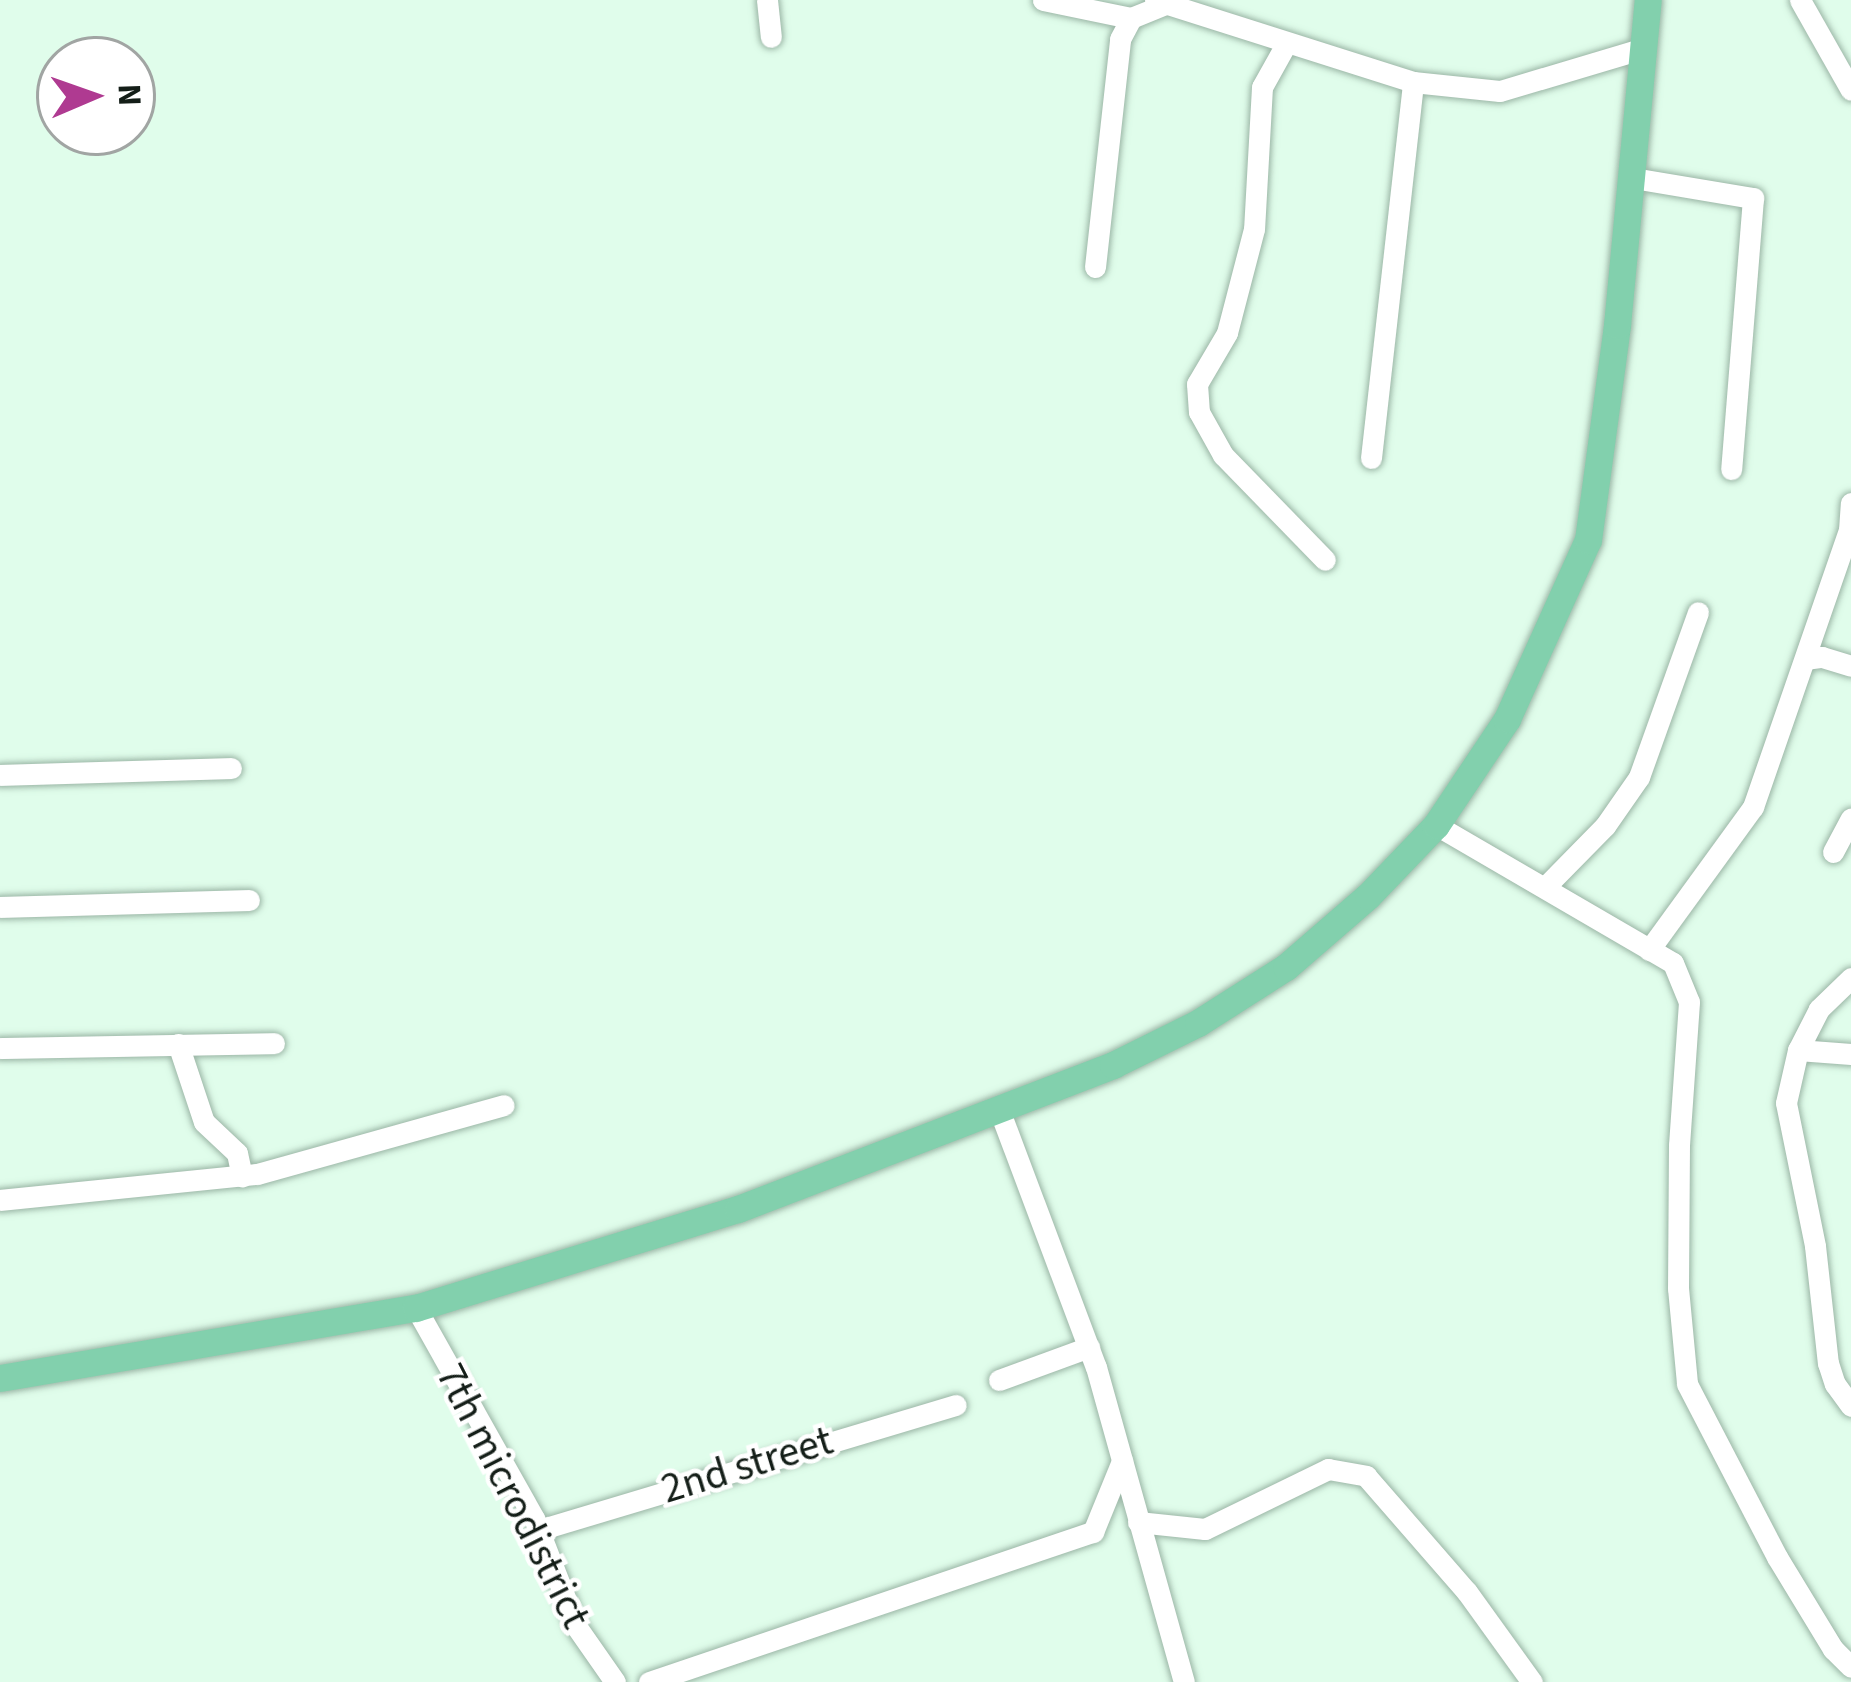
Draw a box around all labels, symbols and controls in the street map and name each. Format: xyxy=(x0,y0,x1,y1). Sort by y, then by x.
north arrow xyxy=(36,36,156,156)
text: N xyxy=(106,83,153,107)
street label: 7th microdistrict xyxy=(425,1355,601,1637)
street label: 2nd street xyxy=(655,1415,839,1515)

